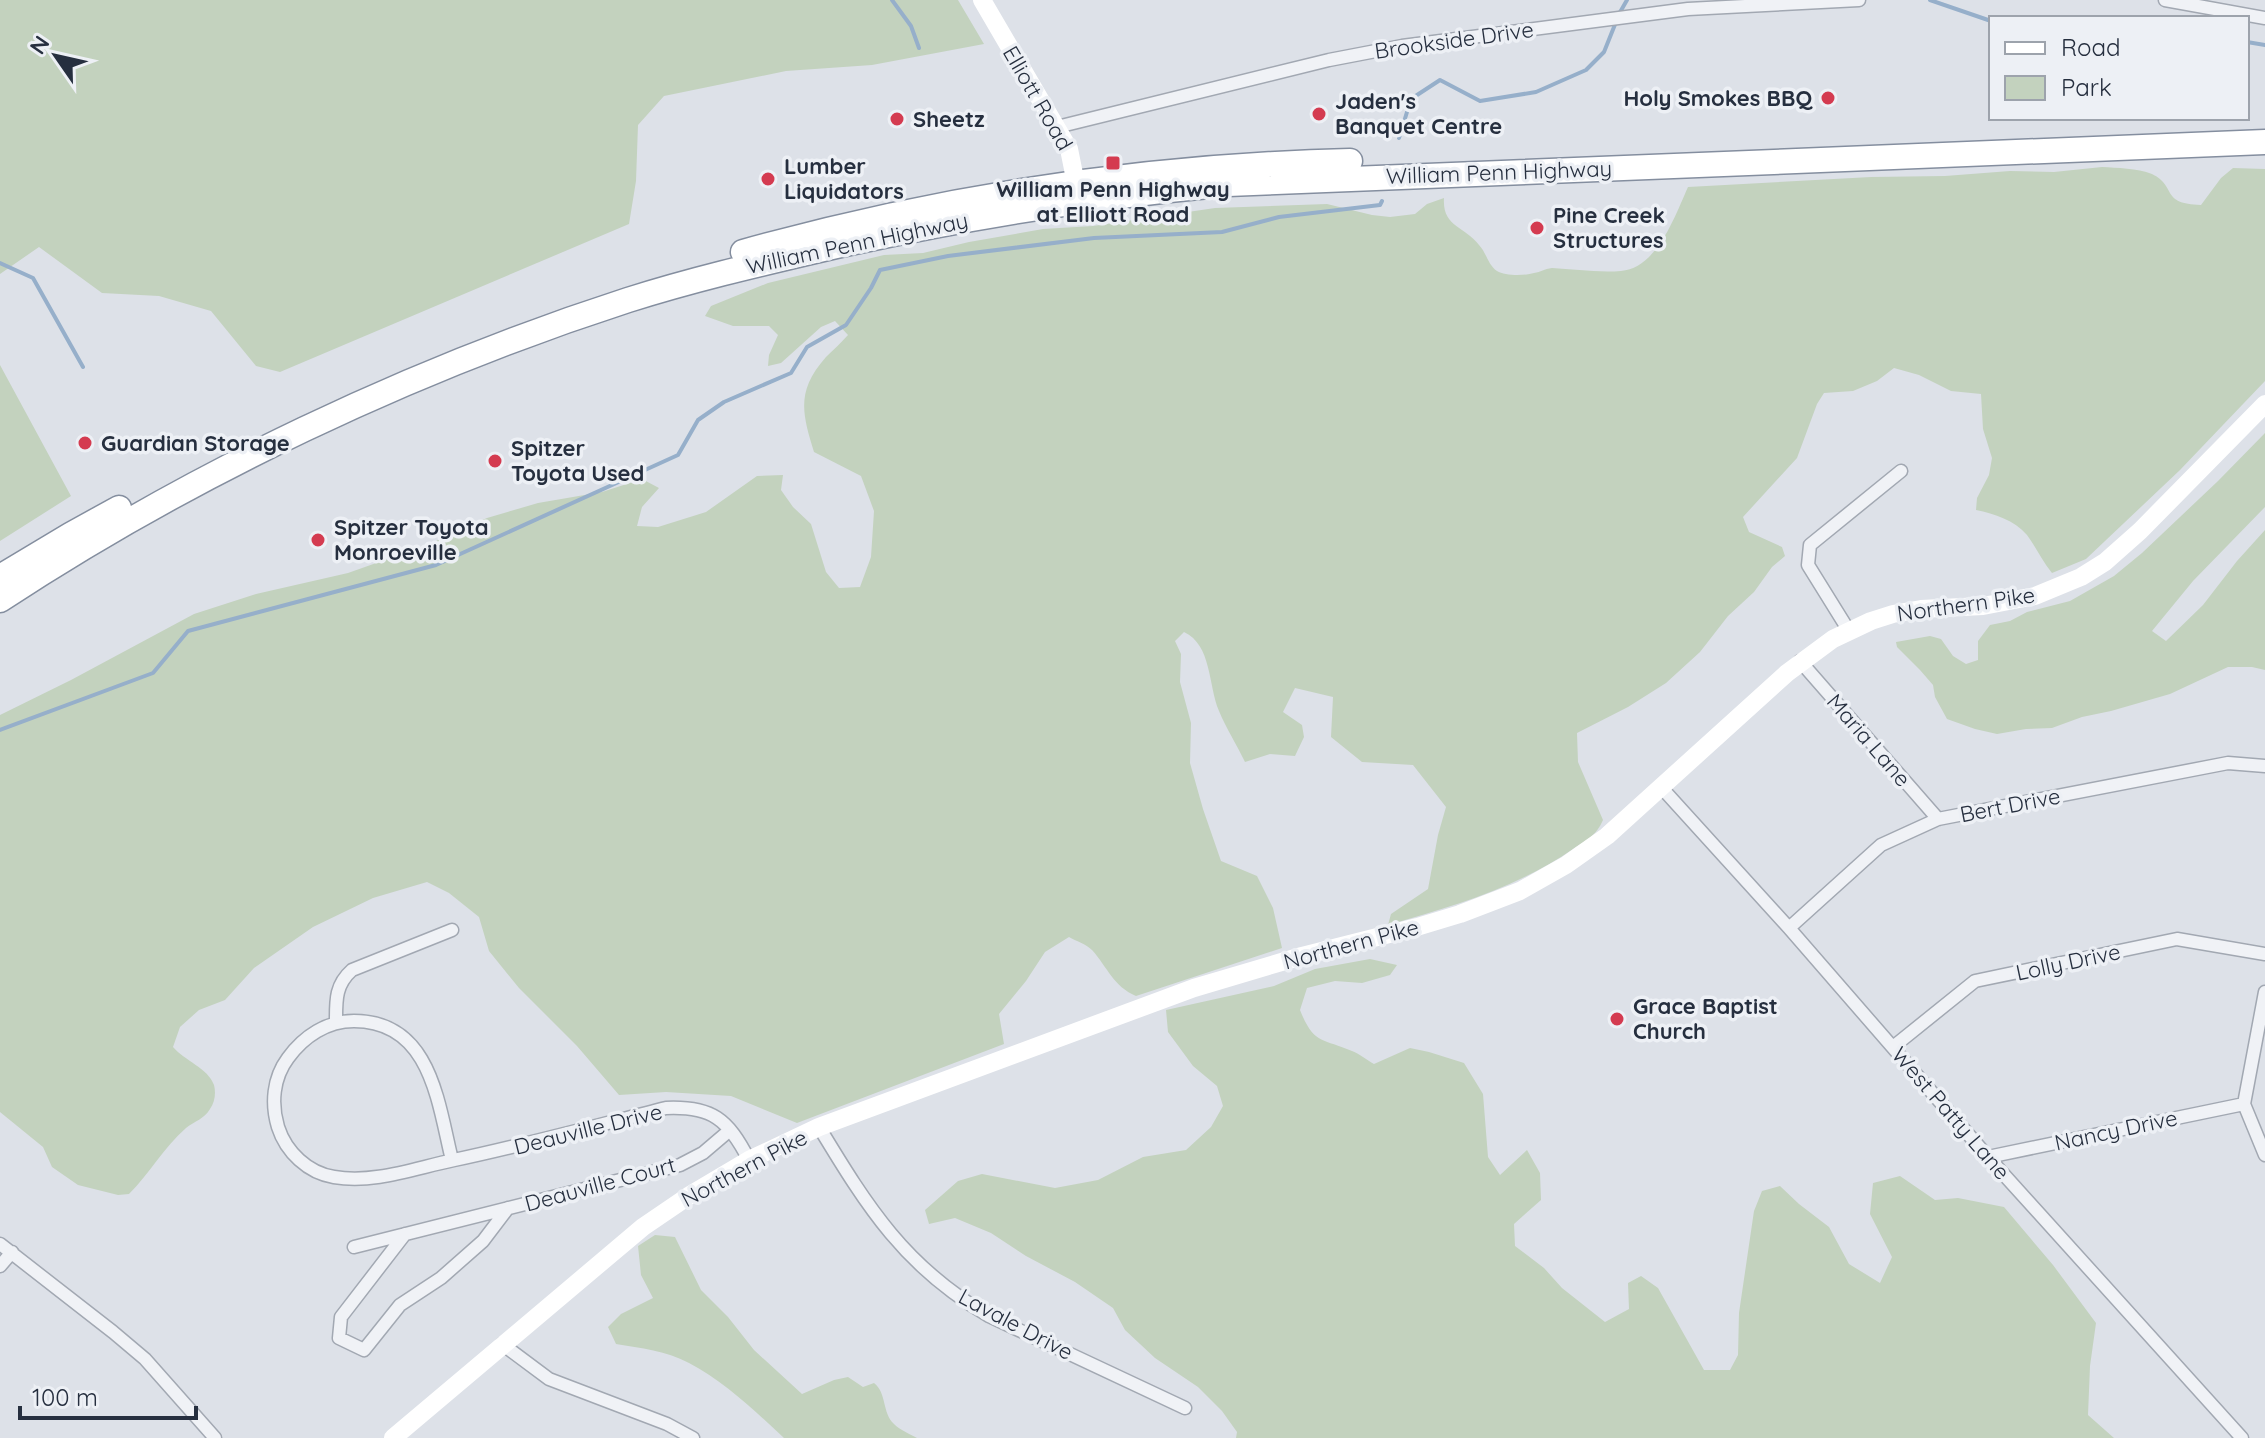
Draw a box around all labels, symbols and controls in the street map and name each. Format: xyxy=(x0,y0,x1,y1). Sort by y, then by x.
street label: Brookside Drive xyxy=(1373,15,1535,65)
north arrow xyxy=(16,16,96,96)
legend xyxy=(1989,16,2249,120)
text: N xyxy=(23,30,56,59)
text: Road xyxy=(2061,32,2121,62)
street label: Elliott Road xyxy=(997,41,1079,155)
text: Park xyxy=(2061,72,2112,102)
place label: Holy Smokes BBQ xyxy=(1623,84,1813,112)
place label: Jaden's Banquet Centre xyxy=(1335,87,1502,140)
marker: Holy Smokes BBQ xyxy=(1819,89,1837,107)
place label: Sheetz xyxy=(913,105,985,133)
marker: Jaden's Banquet Centre xyxy=(1310,105,1328,123)
marker: Sheetz xyxy=(888,110,906,128)
place label: Lumber Liquidators xyxy=(784,152,904,205)
marker: William Penn Highway at Elliott Road xyxy=(1104,154,1122,172)
street label: William Penn Highway xyxy=(1385,154,1613,190)
marker: Lumber Liquidators xyxy=(759,170,777,188)
place label: William Penn Highway at Elliott Road xyxy=(996,175,1230,228)
place label: Pine Creek Structures xyxy=(1553,201,1665,254)
street label: William Penn Highway xyxy=(743,206,971,280)
marker: Pine Creek Structures xyxy=(1528,219,1546,237)
place label: Guardian Storage xyxy=(101,429,290,457)
marker: Guardian Storage xyxy=(76,434,94,452)
place label: Spitzer Toyota Used xyxy=(511,434,644,487)
marker: Spitzer Toyota Used xyxy=(486,452,504,470)
place label: Spitzer Toyota Monroeville xyxy=(334,513,488,566)
marker: Spitzer Toyota Monroeville xyxy=(309,531,327,549)
street label: Northern Pike xyxy=(1895,580,2037,628)
street label: Maria Lane xyxy=(1821,688,1917,792)
street label: Bert Drive xyxy=(1957,782,2063,828)
street label: Northern Pike xyxy=(1280,913,1422,975)
street label: Lolly Drive xyxy=(2013,937,2123,987)
place label: Grace Baptist Church xyxy=(1633,992,1778,1045)
marker: Grace Baptist Church xyxy=(1608,1010,1626,1028)
street label: West Patty Lane xyxy=(1886,1041,2016,1185)
street label: Deauville Drive xyxy=(511,1097,665,1161)
street label: Nancy Drive xyxy=(2052,1103,2180,1157)
street label: Northern Pike xyxy=(676,1123,812,1213)
street label: Deauville Court xyxy=(522,1150,678,1218)
street label: Lavale Drive xyxy=(954,1282,1078,1366)
scale bar xyxy=(20,1370,196,1420)
text: 100 m xyxy=(32,1382,98,1412)

